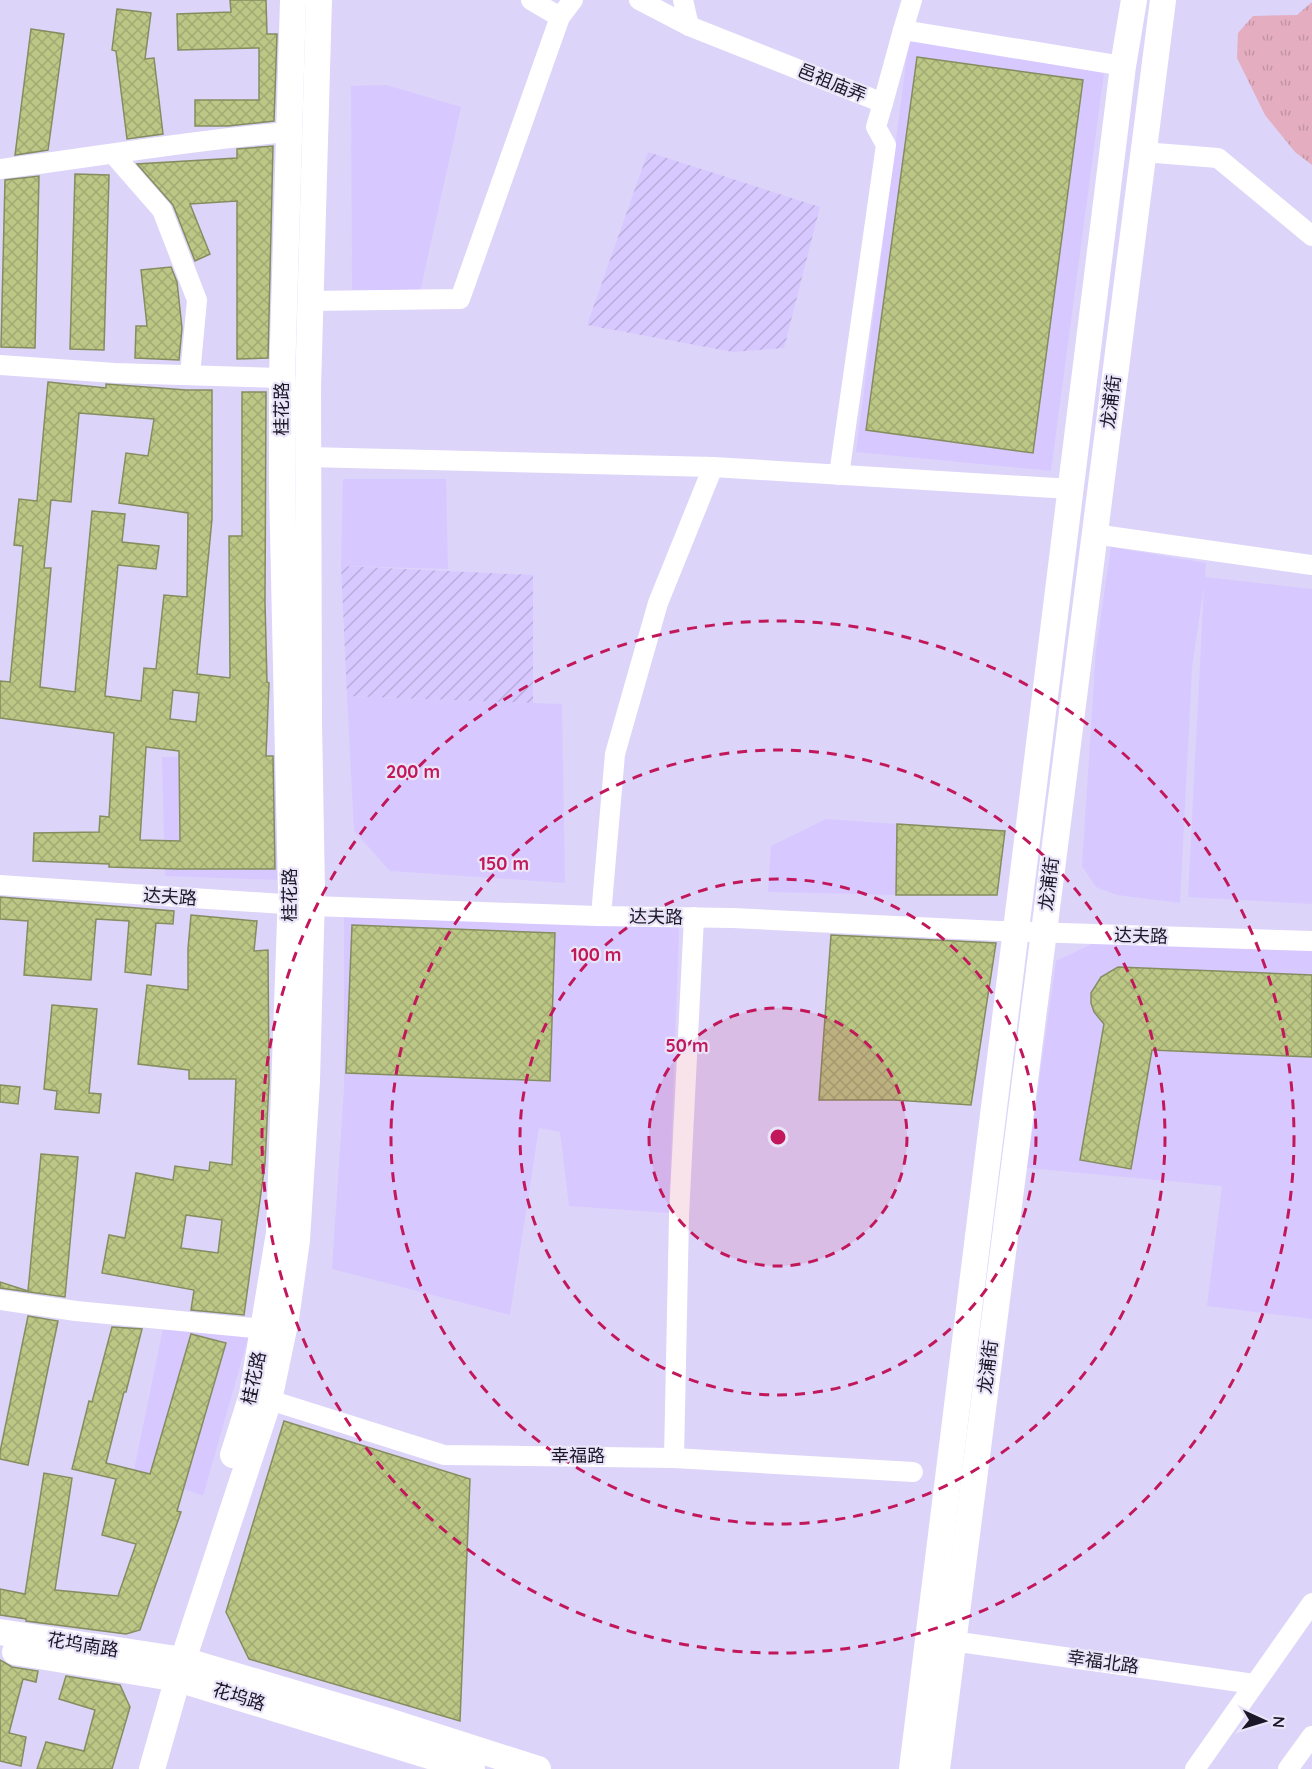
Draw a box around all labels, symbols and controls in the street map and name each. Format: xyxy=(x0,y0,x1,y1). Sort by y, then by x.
street label: 邑祖庙弄 xyxy=(795,58,870,107)
street label: 龙浦街 xyxy=(1096,374,1125,430)
street label: 桂花路 xyxy=(270,382,293,436)
text: 200 m xyxy=(386,760,440,783)
text: 150 m xyxy=(479,852,529,875)
street label: 龙浦街 xyxy=(1034,856,1063,912)
street label: 桂花路 xyxy=(278,868,301,922)
street label: 达夫路 xyxy=(142,883,198,910)
street label: 达夫路 xyxy=(629,905,683,928)
street label: 达夫路 xyxy=(1114,923,1168,948)
text: 100 m xyxy=(571,943,621,966)
text: 50 m xyxy=(665,1034,709,1057)
centre of rings xyxy=(768,1127,788,1147)
street label: 龙浦街 xyxy=(973,1339,1002,1395)
street label: 桂花路 xyxy=(237,1349,270,1407)
street label: 幸福路 xyxy=(551,1444,605,1467)
street label: 花坞南路 xyxy=(46,1628,120,1661)
street label: 幸福北路 xyxy=(1066,1645,1140,1678)
street label: 花坞路 xyxy=(210,1678,268,1715)
north arrow xyxy=(1234,1691,1294,1751)
text: N xyxy=(1269,1715,1289,1729)

